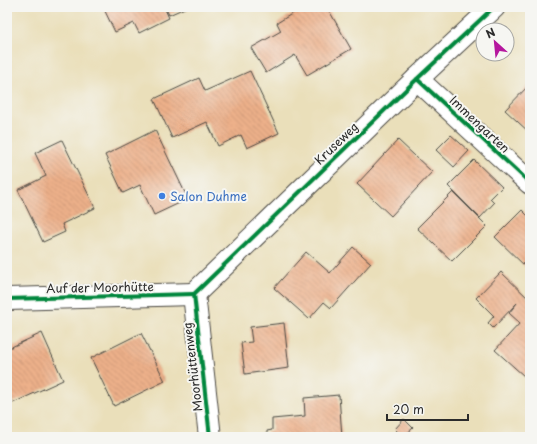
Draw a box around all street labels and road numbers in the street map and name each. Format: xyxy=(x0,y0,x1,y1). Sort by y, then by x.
street label: Immengarten xyxy=(446,91,514,157)
street label: Kruseweg xyxy=(310,118,362,168)
street label: Auf der Moorhütte xyxy=(46,277,154,297)
street label: Moorhüttenweg xyxy=(178,321,206,413)

